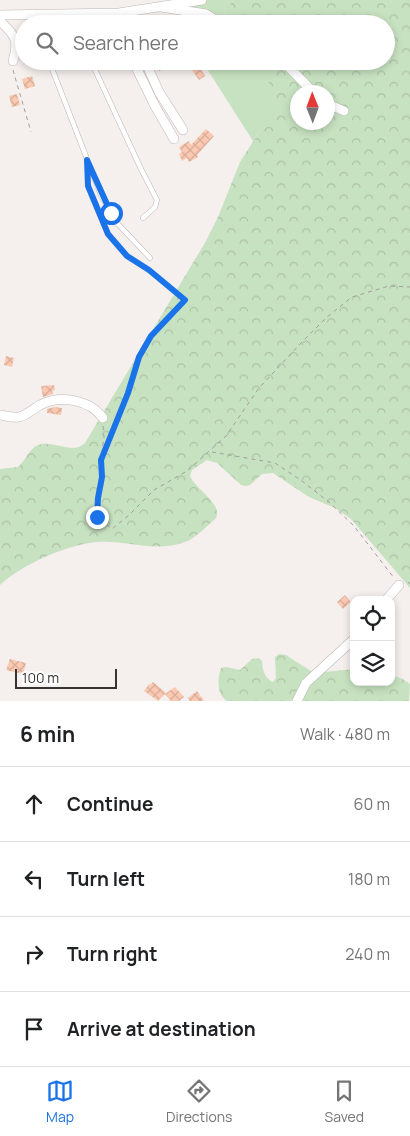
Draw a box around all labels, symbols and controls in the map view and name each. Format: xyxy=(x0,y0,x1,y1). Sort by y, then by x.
search box xyxy=(15,15,395,70)
icon: search xyxy=(33,29,61,57)
text: Search here xyxy=(73,30,179,56)
north arrow xyxy=(290,85,335,130)
route start xyxy=(100,202,123,225)
route end xyxy=(86,506,109,529)
map controls xyxy=(350,596,395,686)
button: locate xyxy=(350,596,395,641)
button: layers xyxy=(350,641,395,686)
scale bar xyxy=(15,666,118,689)
text: 100 m xyxy=(22,668,59,687)
text: 6 min xyxy=(20,720,75,748)
text: Walk · 480 m xyxy=(300,723,390,745)
icon: ahead xyxy=(20,790,48,818)
text: Continue xyxy=(67,791,153,817)
text: 60 m xyxy=(354,793,390,815)
icon: left xyxy=(20,865,48,893)
text: Turn left xyxy=(67,866,145,892)
text: 180 m xyxy=(348,868,390,890)
icon: right xyxy=(20,940,48,968)
text: Turn right xyxy=(67,941,157,967)
text: 240 m xyxy=(345,943,390,965)
icon: arrive xyxy=(20,1015,48,1043)
text: Arrive at destination xyxy=(67,1016,256,1042)
tab: Map xyxy=(46,1077,74,1126)
tab: Directions xyxy=(166,1077,232,1126)
tab: Saved xyxy=(325,1077,364,1126)

